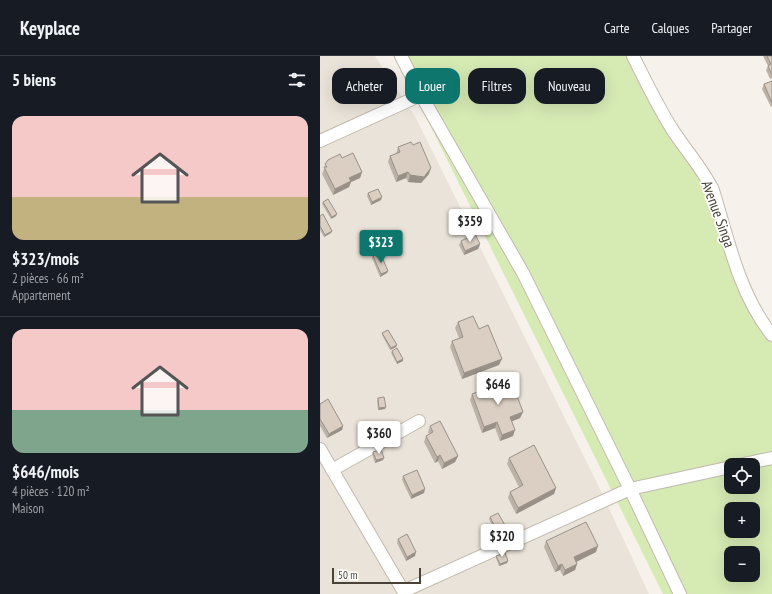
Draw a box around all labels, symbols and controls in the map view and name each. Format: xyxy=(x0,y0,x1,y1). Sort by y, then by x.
text: Keyplace xyxy=(20,16,80,40)
text: Carte xyxy=(604,19,629,37)
text: Calques xyxy=(651,19,689,37)
text: Partager xyxy=(711,19,752,37)
chip: Acheter xyxy=(332,68,397,104)
chip: Louer xyxy=(405,68,460,104)
chip: Filtres xyxy=(468,68,526,104)
chip: Nouveau xyxy=(534,68,605,104)
text: 5 biens xyxy=(12,69,56,91)
icon: filters xyxy=(286,69,308,91)
icon: home xyxy=(124,142,196,214)
street label: Avenue Singa xyxy=(698,178,739,250)
pin: $359 xyxy=(446,209,494,243)
text: $359 xyxy=(458,213,482,230)
pin: $323 xyxy=(357,230,405,264)
text: $323 xyxy=(369,234,393,251)
text: $323/mois xyxy=(12,248,79,270)
text: 2 pièces · 66 m² xyxy=(12,270,84,287)
text: Appartement xyxy=(12,287,71,304)
icon: home xyxy=(124,355,196,427)
pin: $646 xyxy=(474,372,522,406)
text: $646 xyxy=(486,376,510,393)
pin: $360 xyxy=(355,421,403,455)
text: $360 xyxy=(367,425,391,442)
map controls xyxy=(724,458,760,582)
button: locate xyxy=(724,458,760,494)
text: $646/mois xyxy=(12,461,79,483)
text: 4 pièces · 120 m² xyxy=(12,483,90,500)
text: Maison xyxy=(12,500,44,517)
button: + xyxy=(724,502,760,538)
pin: $320 xyxy=(478,524,526,558)
text: $320 xyxy=(490,528,514,545)
button: − xyxy=(724,546,760,582)
scale bar xyxy=(332,566,421,585)
text: 50 m xyxy=(338,568,357,582)

